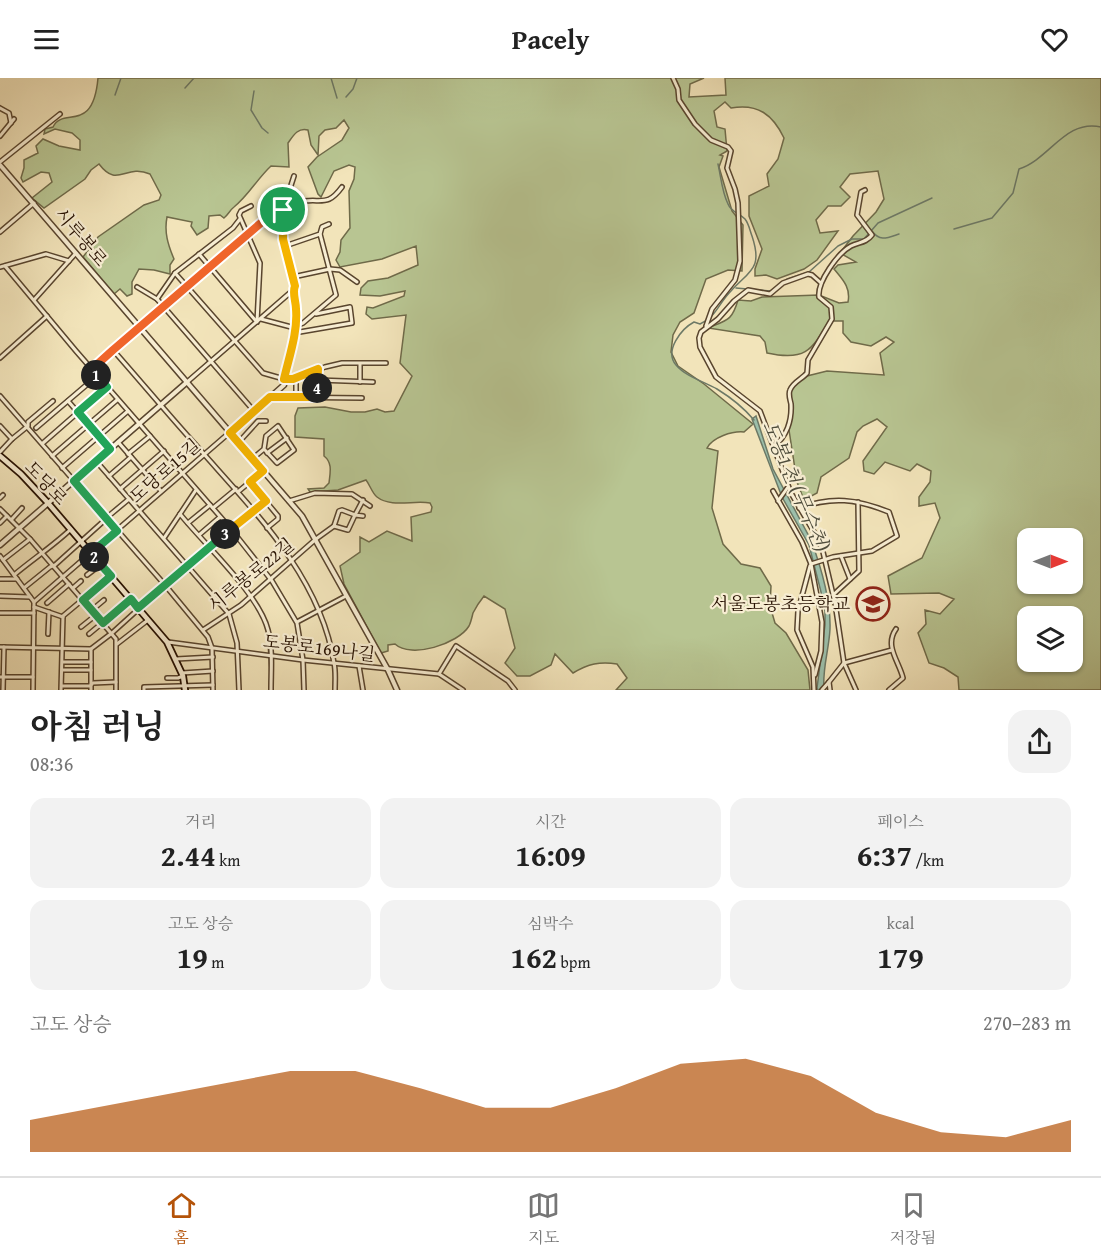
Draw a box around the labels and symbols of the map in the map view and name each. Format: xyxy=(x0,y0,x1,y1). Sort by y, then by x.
pin xyxy=(257,184,308,235)
street label: 시루봉로 xyxy=(49,201,114,272)
pin: 1 xyxy=(81,360,111,390)
pin: 4 xyxy=(302,373,332,403)
water label: 도봉1천 (무수천) xyxy=(756,416,837,556)
street label: 도당로15길 xyxy=(123,432,206,509)
street label: 도당로 xyxy=(19,454,74,511)
pin: 3 xyxy=(210,519,240,549)
north arrow xyxy=(1017,528,1083,594)
street label: 시루봉로22길 xyxy=(202,531,300,618)
pin: 2 xyxy=(79,542,109,572)
school or university icon: 서울도봉초등학교 xyxy=(855,586,891,622)
place label: 서울도봉초등학교 xyxy=(711,590,851,617)
street label: 도봉로169나길 xyxy=(261,627,377,668)

